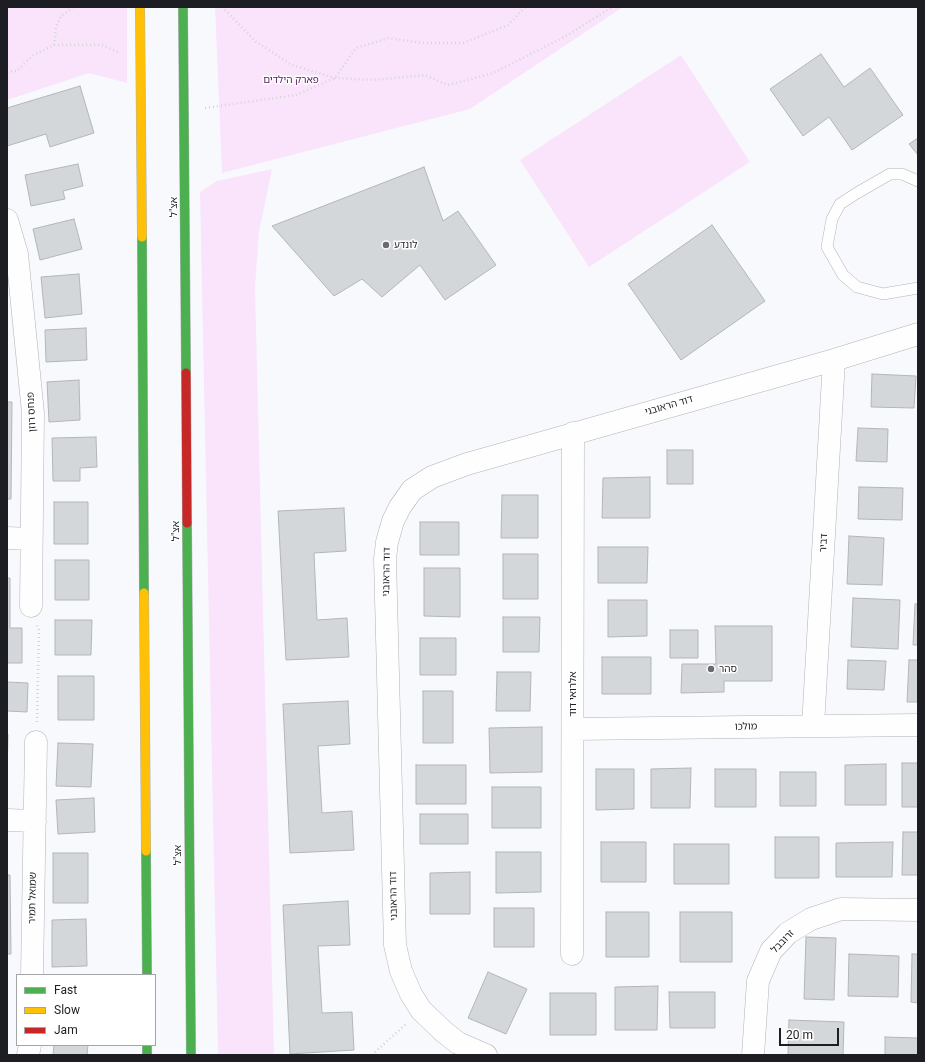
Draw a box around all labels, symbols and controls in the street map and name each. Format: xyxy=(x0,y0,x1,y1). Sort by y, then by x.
park label: פארק הילדים xyxy=(263,74,319,86)
street label: אצ"ל xyxy=(168,197,180,217)
place label: לונדע xyxy=(394,239,417,251)
marker: לונדע xyxy=(381,240,391,250)
street label: פנחס רוזן xyxy=(25,392,39,432)
street label: דוד הראובני xyxy=(644,393,694,419)
street label: אצ"ל xyxy=(170,521,182,541)
street label: דביר xyxy=(818,533,830,553)
street label: דוד הראובני xyxy=(381,547,393,597)
place label: סהר xyxy=(719,663,737,675)
marker: סהר xyxy=(706,664,716,674)
street label: אלרואי דוד xyxy=(567,671,579,717)
street label: מולכו xyxy=(735,721,757,733)
street label: אצ"ל xyxy=(172,845,184,865)
street label: דוד הראובני xyxy=(388,871,400,921)
street label: שמואל תמיר xyxy=(27,872,39,924)
street label: זרובבל xyxy=(769,928,797,956)
legend xyxy=(16,974,156,1046)
text: Fast xyxy=(54,983,77,997)
text: Slow xyxy=(54,1003,80,1017)
scale bar xyxy=(781,1020,841,1046)
text: Jam xyxy=(54,1023,78,1037)
text: 20 m xyxy=(786,1028,813,1042)

